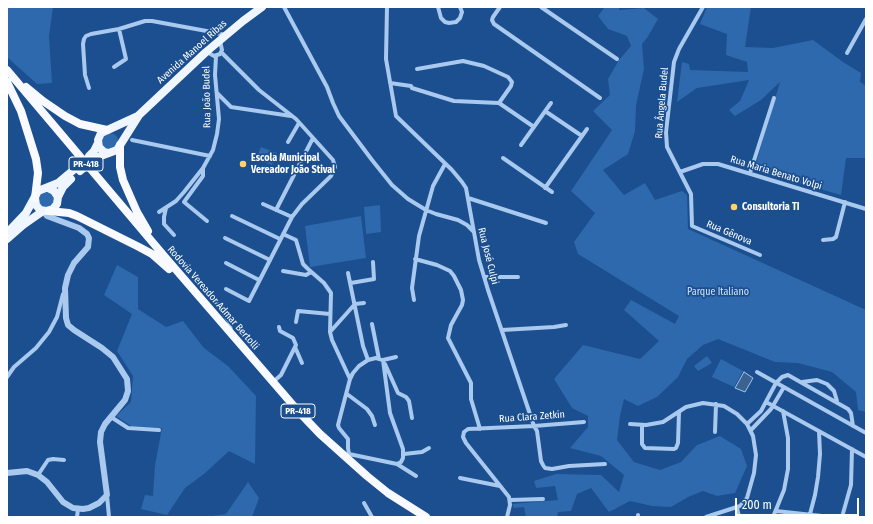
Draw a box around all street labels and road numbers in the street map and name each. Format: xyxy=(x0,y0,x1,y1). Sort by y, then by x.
street label: Avenida Manoel Ribas xyxy=(155,18,229,86)
street label: Rua João Budel xyxy=(200,66,214,128)
street label: Rua Ângela Budel xyxy=(653,67,671,139)
street label: Rua Maria Benato Volpi xyxy=(729,153,823,193)
road number: PR-418 xyxy=(69,157,103,171)
street label: Rua Gênova xyxy=(704,218,754,248)
street label: Rua José Culpi xyxy=(475,226,501,286)
street label: Rodovia Vereador Admar Bertolli xyxy=(165,244,261,352)
road number: PR-418 xyxy=(281,404,315,418)
street label: Rua Clara Zetkin xyxy=(499,409,565,425)

